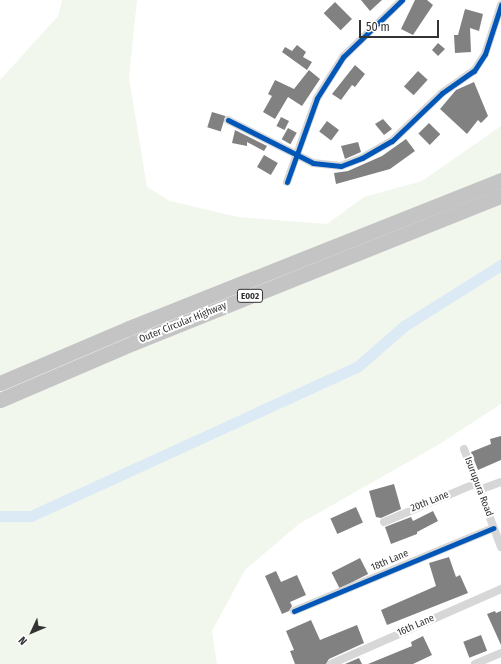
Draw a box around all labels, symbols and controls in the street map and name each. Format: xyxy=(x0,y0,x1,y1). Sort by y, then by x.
scale bar xyxy=(361,12,441,38)
text: 50 m xyxy=(366,20,390,34)
road number: E002 xyxy=(236,289,264,303)
street label: Outer Circular Highway xyxy=(138,300,228,346)
street label: Isurupura Road xyxy=(461,456,495,518)
street label: 20th Lane xyxy=(409,489,451,515)
street label: 18th Lane xyxy=(370,548,410,574)
north arrow xyxy=(12,612,52,652)
street label: 16th Lane xyxy=(396,613,436,639)
text: N xyxy=(16,634,30,648)

